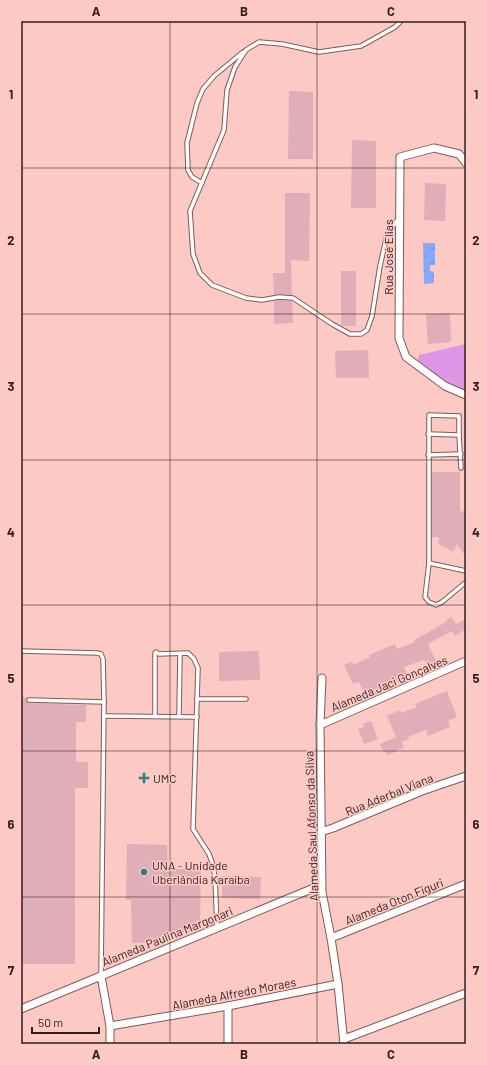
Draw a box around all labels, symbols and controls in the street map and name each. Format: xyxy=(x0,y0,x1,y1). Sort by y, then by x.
text: A xyxy=(92,3,101,19)
text: B xyxy=(240,3,248,19)
text: C xyxy=(387,3,395,19)
text: 1 xyxy=(9,86,13,102)
text: 1 xyxy=(474,86,478,102)
street label: Rua José Elias xyxy=(381,219,395,295)
text: 2 xyxy=(7,232,15,248)
text: 2 xyxy=(472,232,480,248)
text: 3 xyxy=(7,378,15,394)
text: 3 xyxy=(472,378,480,394)
text: 4 xyxy=(7,524,15,540)
text: 4 xyxy=(472,524,480,540)
street label: Alameda Jaci Gonçalves xyxy=(329,652,450,714)
text: 5 xyxy=(7,670,15,686)
text: 5 xyxy=(472,670,480,686)
street label: Alameda Saul Afonso da Silva xyxy=(301,751,321,901)
street label: Rua Aderbal Viana xyxy=(343,770,435,818)
place label: UMC xyxy=(153,771,177,785)
marker: UMC xyxy=(138,772,150,784)
text: 6 xyxy=(8,816,15,832)
text: 6 xyxy=(473,816,480,832)
place label: UNA - Unidade Uberlândia Karaíba xyxy=(152,858,250,886)
marker: UNA - Unidade Uberlândia Karaíba xyxy=(139,867,149,877)
street label: Alameda Oton Figuri xyxy=(343,875,445,927)
street label: Alameda Paulina Margonari xyxy=(100,903,234,969)
text: 7 xyxy=(8,962,15,978)
text: 7 xyxy=(473,962,480,978)
street label: Alameda Alfredo Moraes xyxy=(171,974,297,1012)
scale bar xyxy=(32,1009,99,1035)
text: 50 m xyxy=(38,1015,63,1029)
text: A xyxy=(92,1046,101,1062)
text: B xyxy=(240,1046,248,1062)
text: C xyxy=(387,1046,395,1062)

